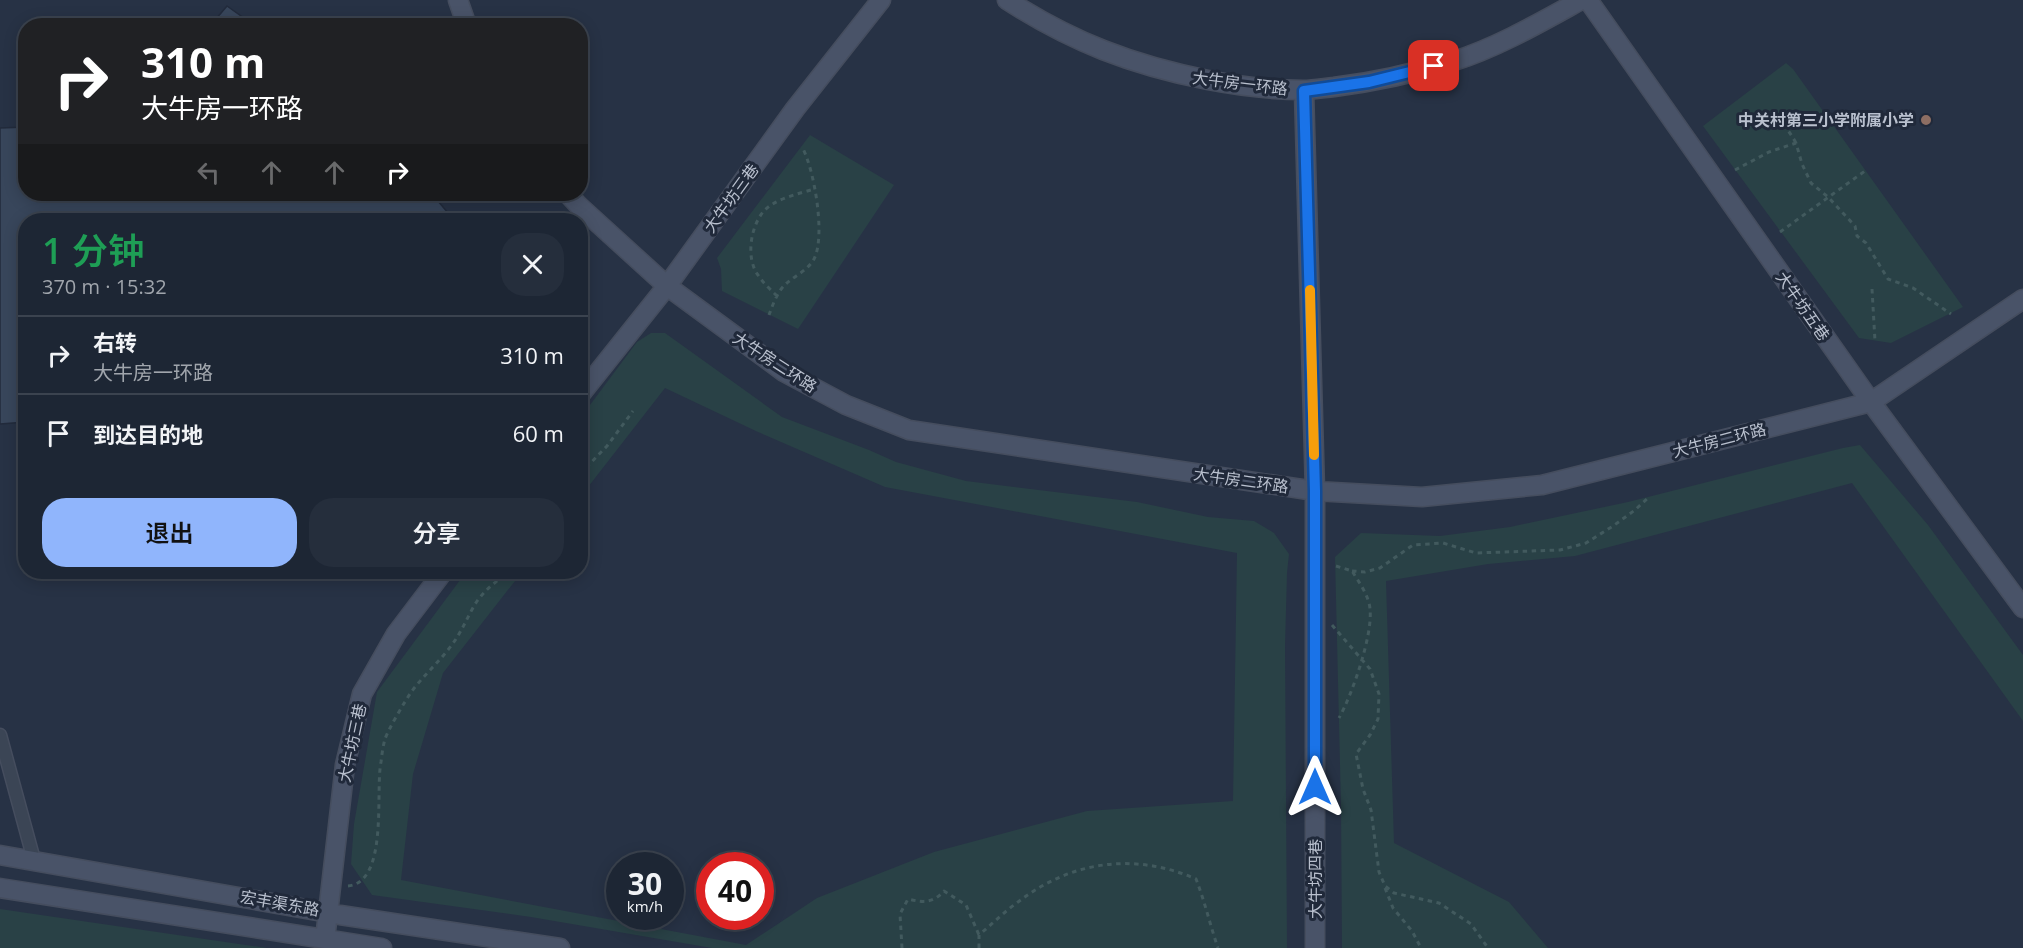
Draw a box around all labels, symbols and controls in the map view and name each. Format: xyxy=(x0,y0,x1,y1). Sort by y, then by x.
text: 310 m xyxy=(141,33,265,90)
pin xyxy=(1408,40,1459,91)
icon: right xyxy=(42,42,120,120)
icon: arrive xyxy=(1417,49,1450,82)
street label: 大牛房一环路 xyxy=(1191,66,1289,100)
text: 大牛房一环路 xyxy=(141,89,303,126)
place label: 中关村第三小学附属小学 xyxy=(1738,109,1914,131)
marker: 中关村第三小学附属小学 xyxy=(1919,113,1933,127)
icon: left xyxy=(192,156,225,189)
icon: ahead xyxy=(255,156,288,189)
icon: ahead xyxy=(318,156,351,189)
icon: right xyxy=(381,156,414,189)
street label: 大牛坊三巷 xyxy=(699,159,763,237)
text: 1 分钟 xyxy=(42,226,144,275)
button: close xyxy=(501,233,564,296)
street label: 大牛坊五巷 xyxy=(1771,267,1835,345)
text: 370 m · 15:32 xyxy=(42,273,167,300)
text: 右转 xyxy=(93,327,137,357)
street label: 大牛房二环路 xyxy=(729,327,821,397)
icon: right xyxy=(42,339,75,372)
text: 310 m xyxy=(500,340,564,370)
text: 大牛房一环路 xyxy=(93,359,213,386)
icon: arrive xyxy=(42,417,75,450)
text: 60 m xyxy=(513,418,564,448)
street label: 大牛房二环路 xyxy=(1670,418,1768,462)
text: 到达目的地 xyxy=(93,419,203,449)
street label: 大牛房二环路 xyxy=(1192,462,1290,498)
button: 退出 xyxy=(42,498,297,567)
button: 分享 xyxy=(309,498,564,567)
street label: 大牛坊三巷 xyxy=(333,702,371,784)
position arrow xyxy=(1283,755,1347,819)
street label: 大牛坊四巷 xyxy=(1304,839,1326,919)
speed limit sign: 40 xyxy=(696,852,774,930)
text: 30 xyxy=(628,863,662,904)
street label: 宏丰渠东路 xyxy=(239,885,321,921)
text: km/h xyxy=(627,896,663,916)

